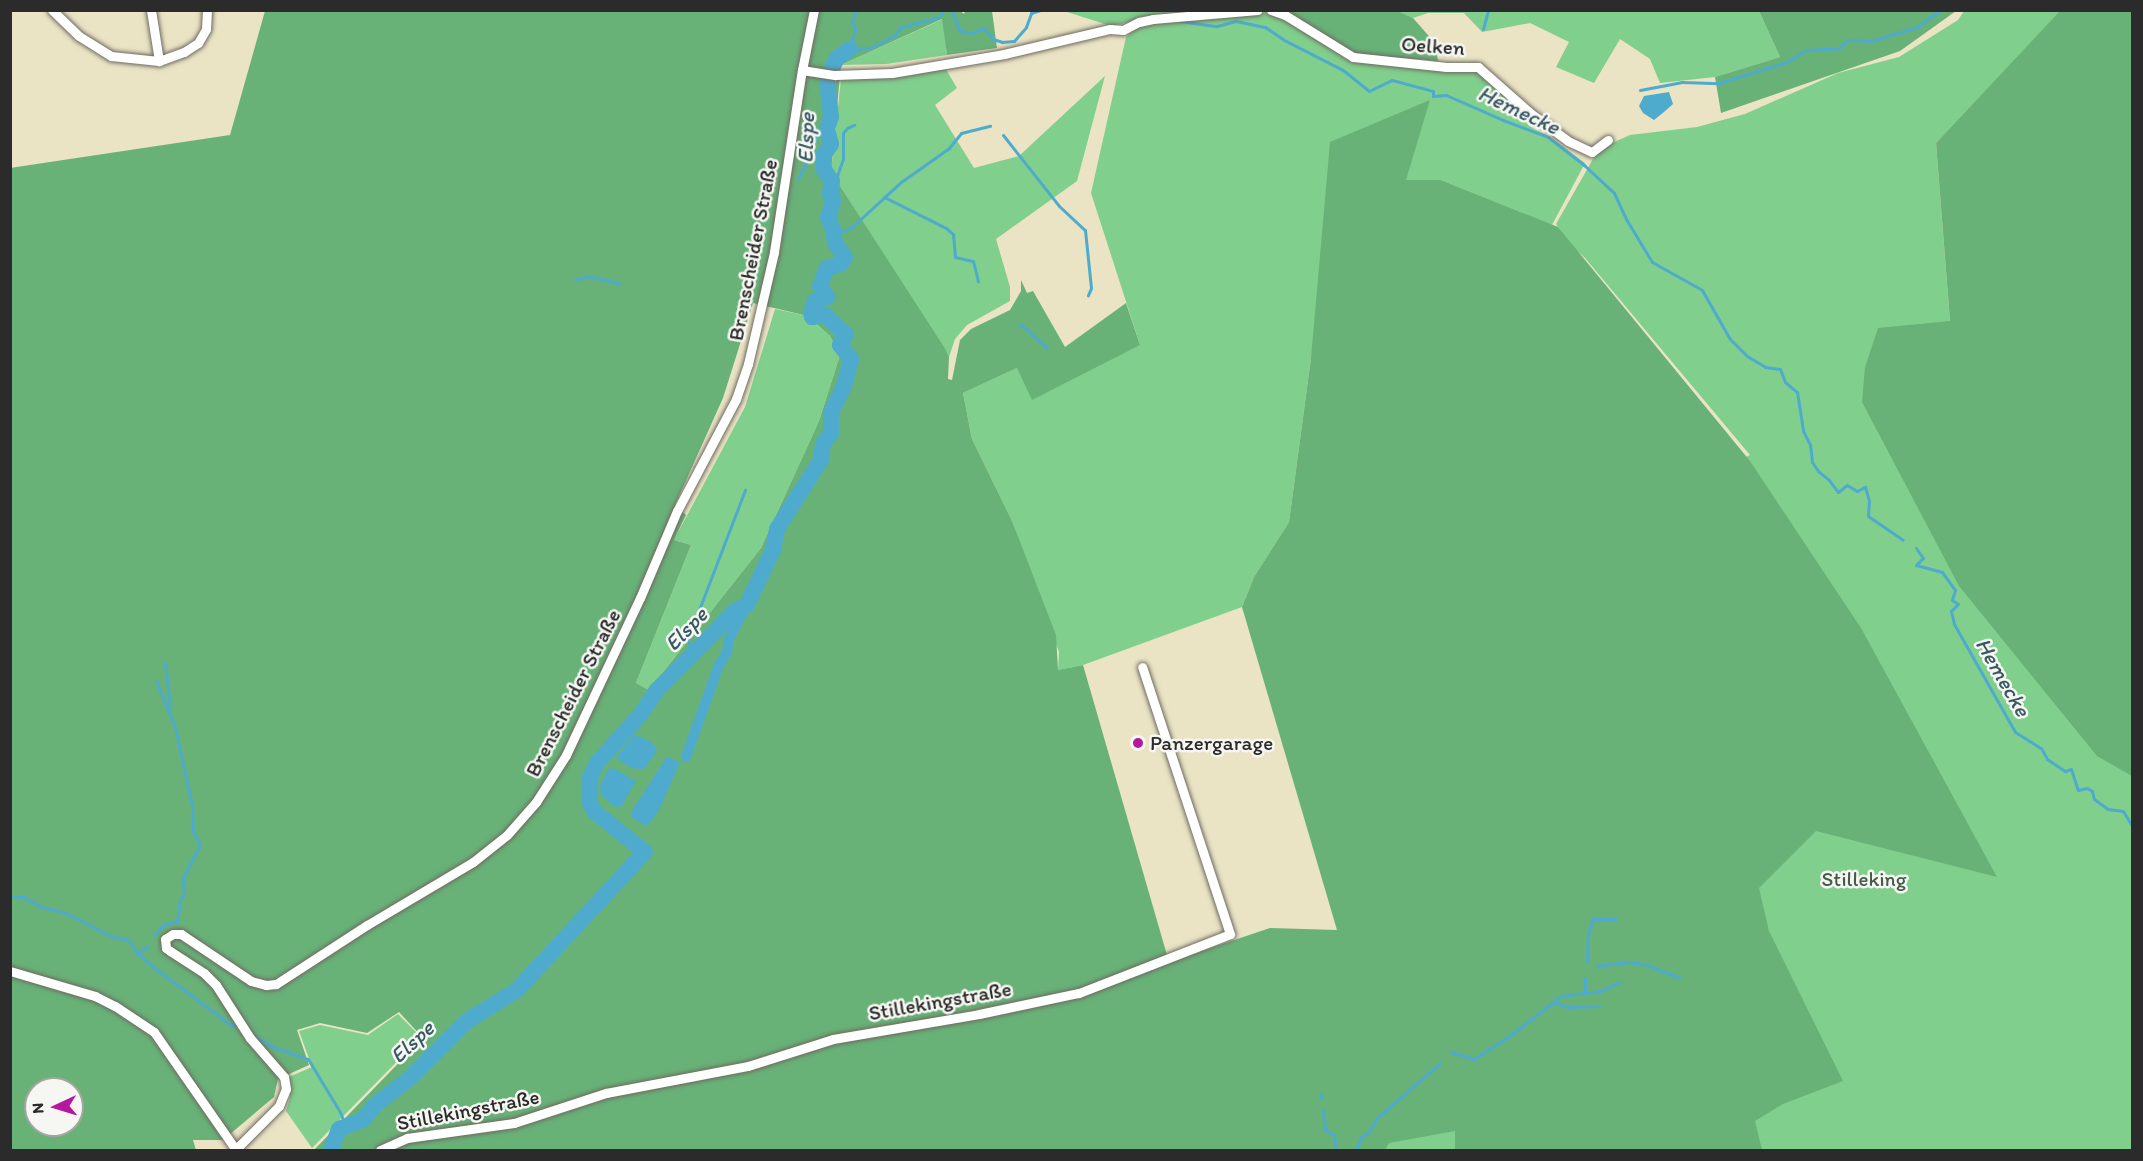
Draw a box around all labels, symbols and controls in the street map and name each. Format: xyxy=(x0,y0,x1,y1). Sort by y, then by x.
street label: Oelken xyxy=(1400,31,1466,61)
water label: Hemecke xyxy=(1474,80,1564,140)
water label: Elspe xyxy=(792,112,820,164)
street label: Brenscheider Straße xyxy=(723,157,783,343)
water label: Elspe xyxy=(659,602,713,656)
street label: Brenscheider Straße xyxy=(520,605,626,781)
water label: Hemecke xyxy=(1970,633,2036,721)
place label: Panzergarage xyxy=(1150,730,1273,756)
marker: Panzergarage xyxy=(1131,736,1145,750)
park label: Stilleking xyxy=(1821,866,1907,892)
street label: Stillekingstraße xyxy=(867,976,1013,1026)
water label: Elspe xyxy=(385,1015,439,1069)
north arrow xyxy=(24,1077,84,1137)
street label: Stillekingstraße xyxy=(395,1084,541,1136)
text: N xyxy=(28,1102,47,1114)

